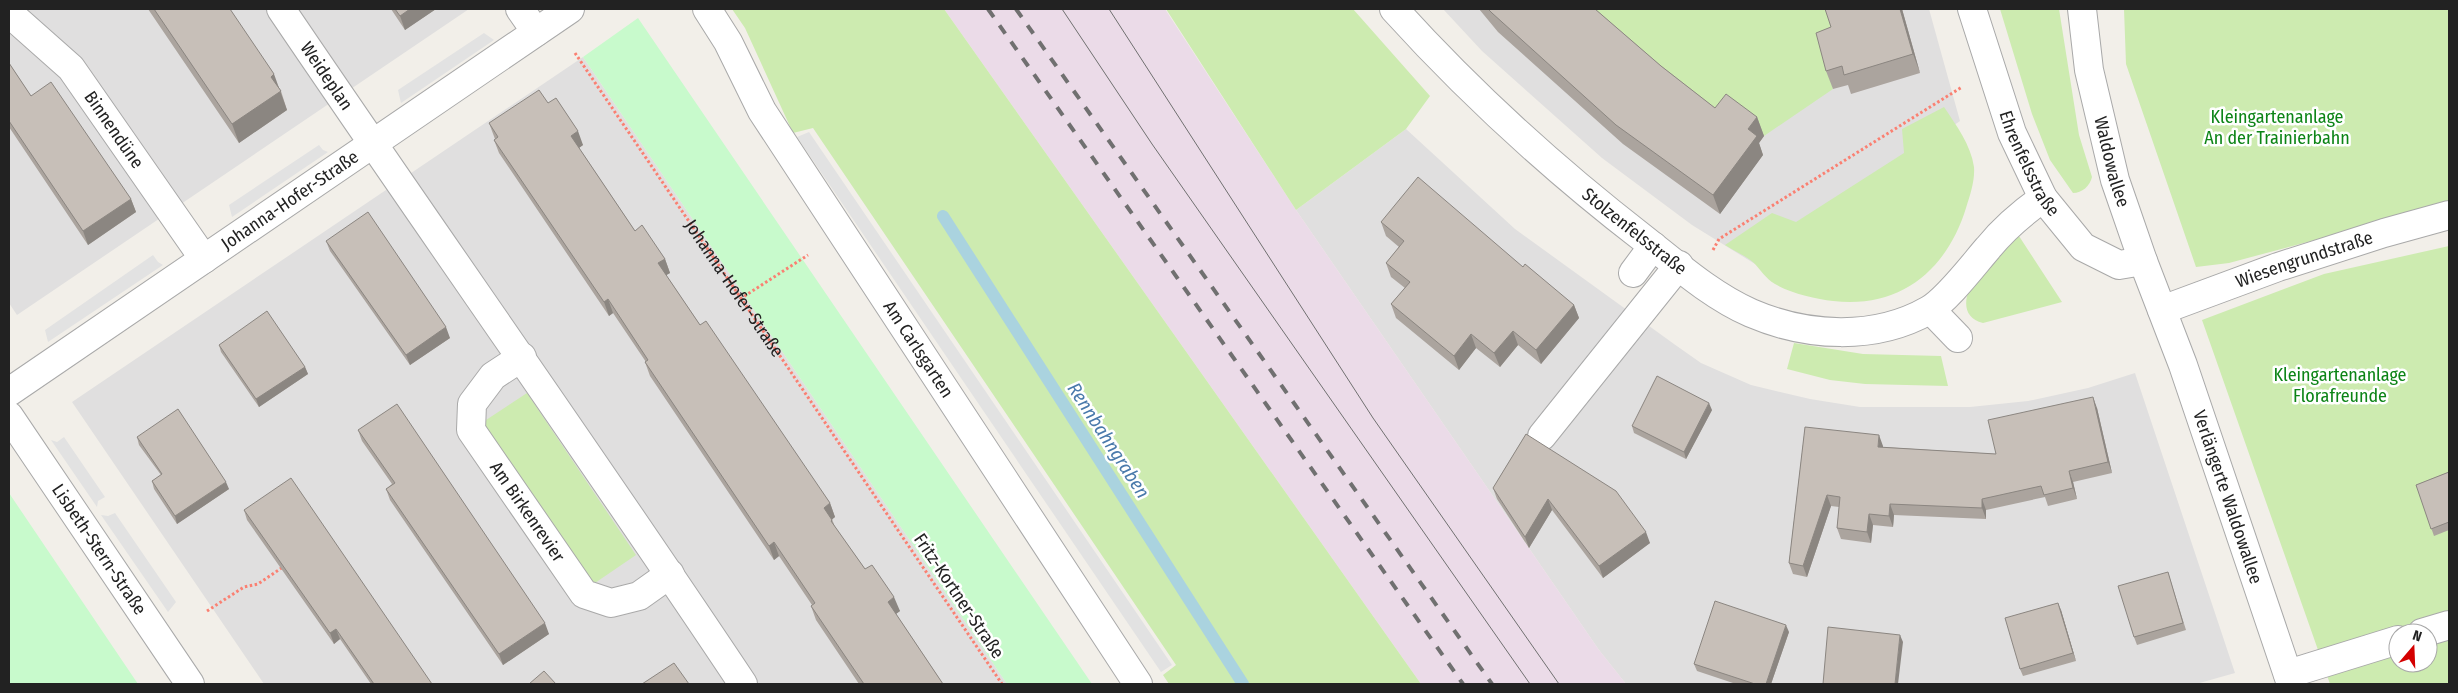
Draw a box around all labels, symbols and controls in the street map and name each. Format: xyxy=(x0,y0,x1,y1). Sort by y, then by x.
street label: Weideplan xyxy=(296,38,358,114)
street label: Binnendüne xyxy=(79,87,149,173)
park label: Kleingartenanlage An der Trainierbahn xyxy=(2204,106,2350,149)
street label: Ehrenfelsstraße xyxy=(1994,108,2064,221)
street label: Waldowallee xyxy=(2089,114,2135,210)
street label: Johanna-Hofer-Straße xyxy=(217,146,363,255)
street label: Stolzenfelsstraße xyxy=(1578,183,1691,280)
street label: Johanna-Hofer-Straße xyxy=(680,215,789,361)
street label: Wiesengrundstraße xyxy=(2233,226,2376,293)
street label: Am Carlsgarten xyxy=(879,297,958,402)
park label: Kleingartenanlage Florafreunde xyxy=(2274,364,2407,407)
water label: Rennbahngraben xyxy=(1063,378,1155,502)
street label: Verlängerte Waldowallee xyxy=(2188,407,2267,587)
street label: Am Birkenrevier xyxy=(485,457,570,567)
street label: Lisbeth-Stern-Straße xyxy=(47,480,151,619)
street label: Fritz-Kortner-Straße xyxy=(909,529,1009,663)
north arrow xyxy=(2388,623,2438,673)
text: N xyxy=(2410,627,2424,646)

